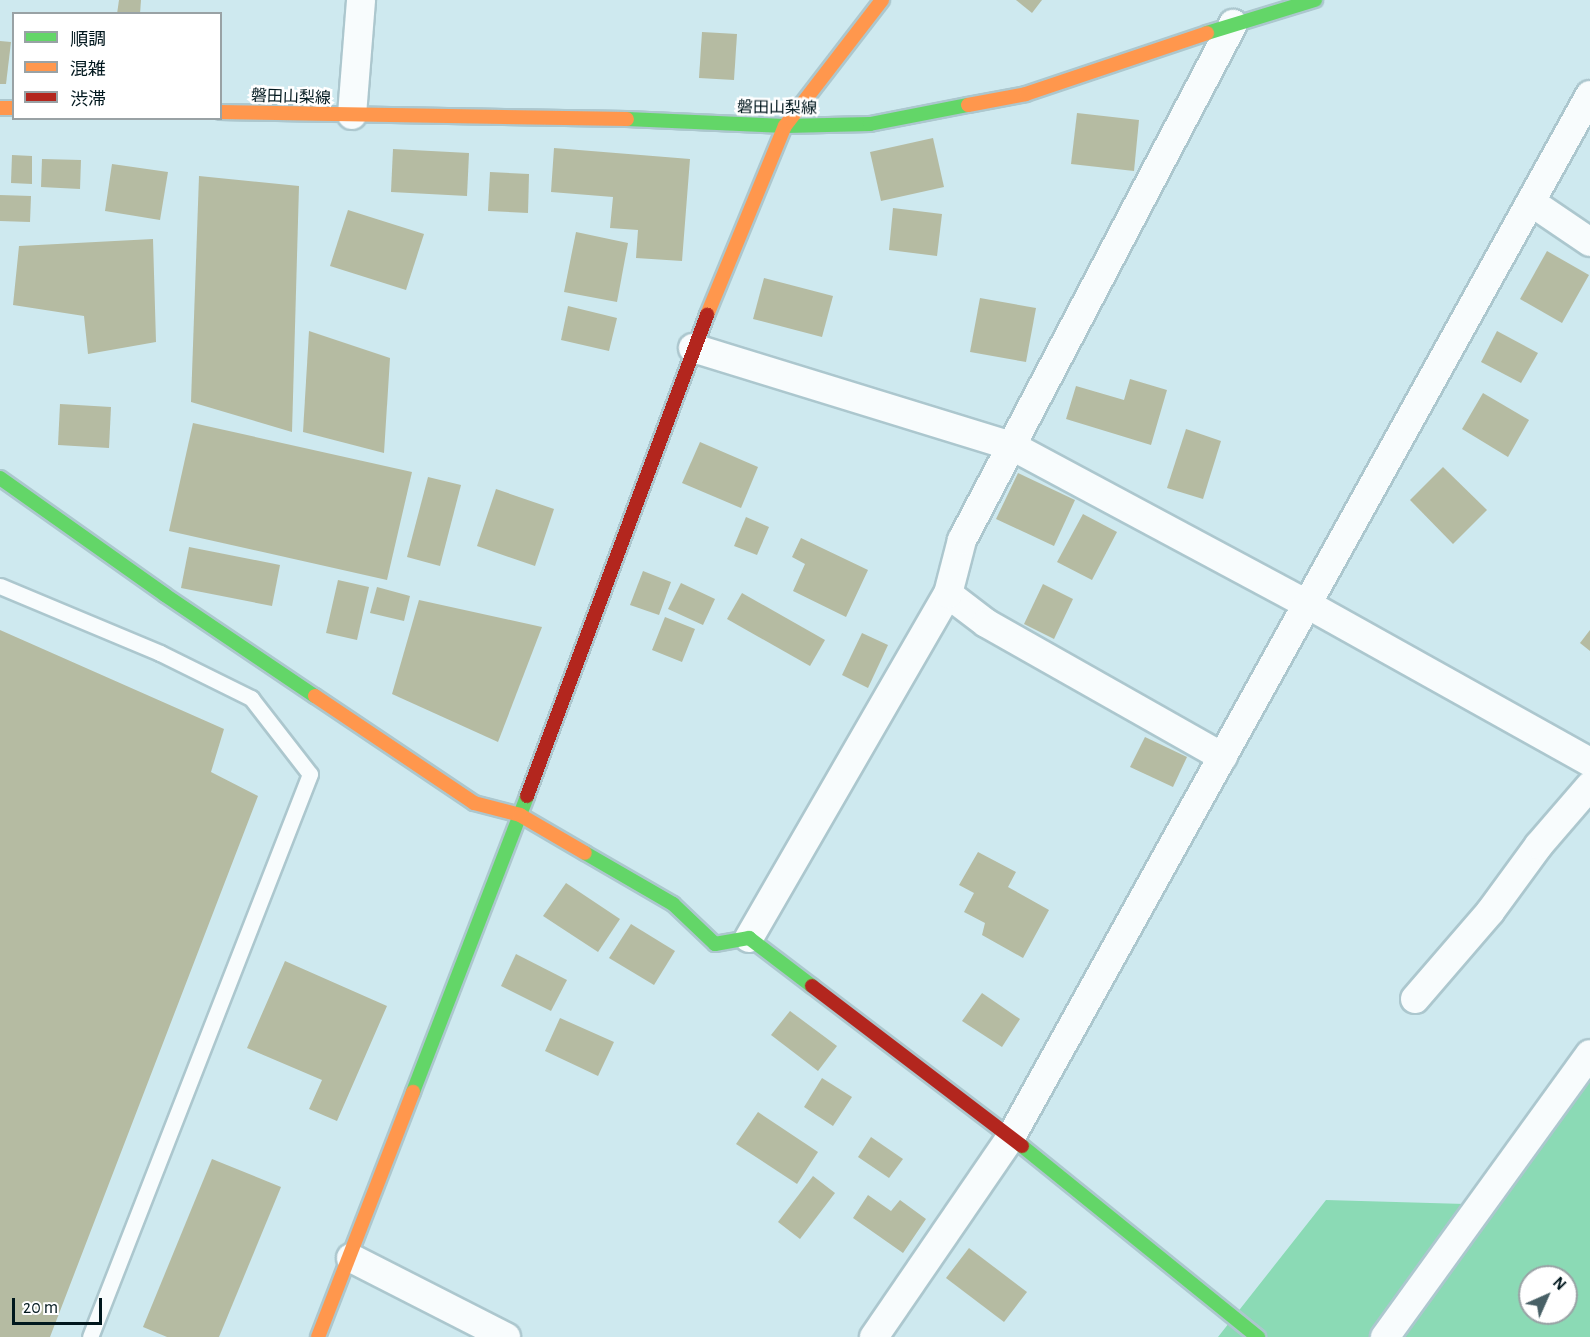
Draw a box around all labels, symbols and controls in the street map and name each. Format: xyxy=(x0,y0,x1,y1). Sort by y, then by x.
legend xyxy=(12,12,222,120)
text: 順調 xyxy=(70,31,106,49)
text: 混雑 xyxy=(70,61,106,79)
street label: 磐田山梨線 xyxy=(251,86,331,108)
text: 渋滞 xyxy=(70,91,106,109)
street label: 磐田山梨線 xyxy=(737,98,817,118)
north arrow xyxy=(1518,1265,1578,1325)
text: N xyxy=(1550,1274,1569,1293)
scale bar xyxy=(15,1286,105,1324)
text: 20 m xyxy=(23,1299,58,1317)

